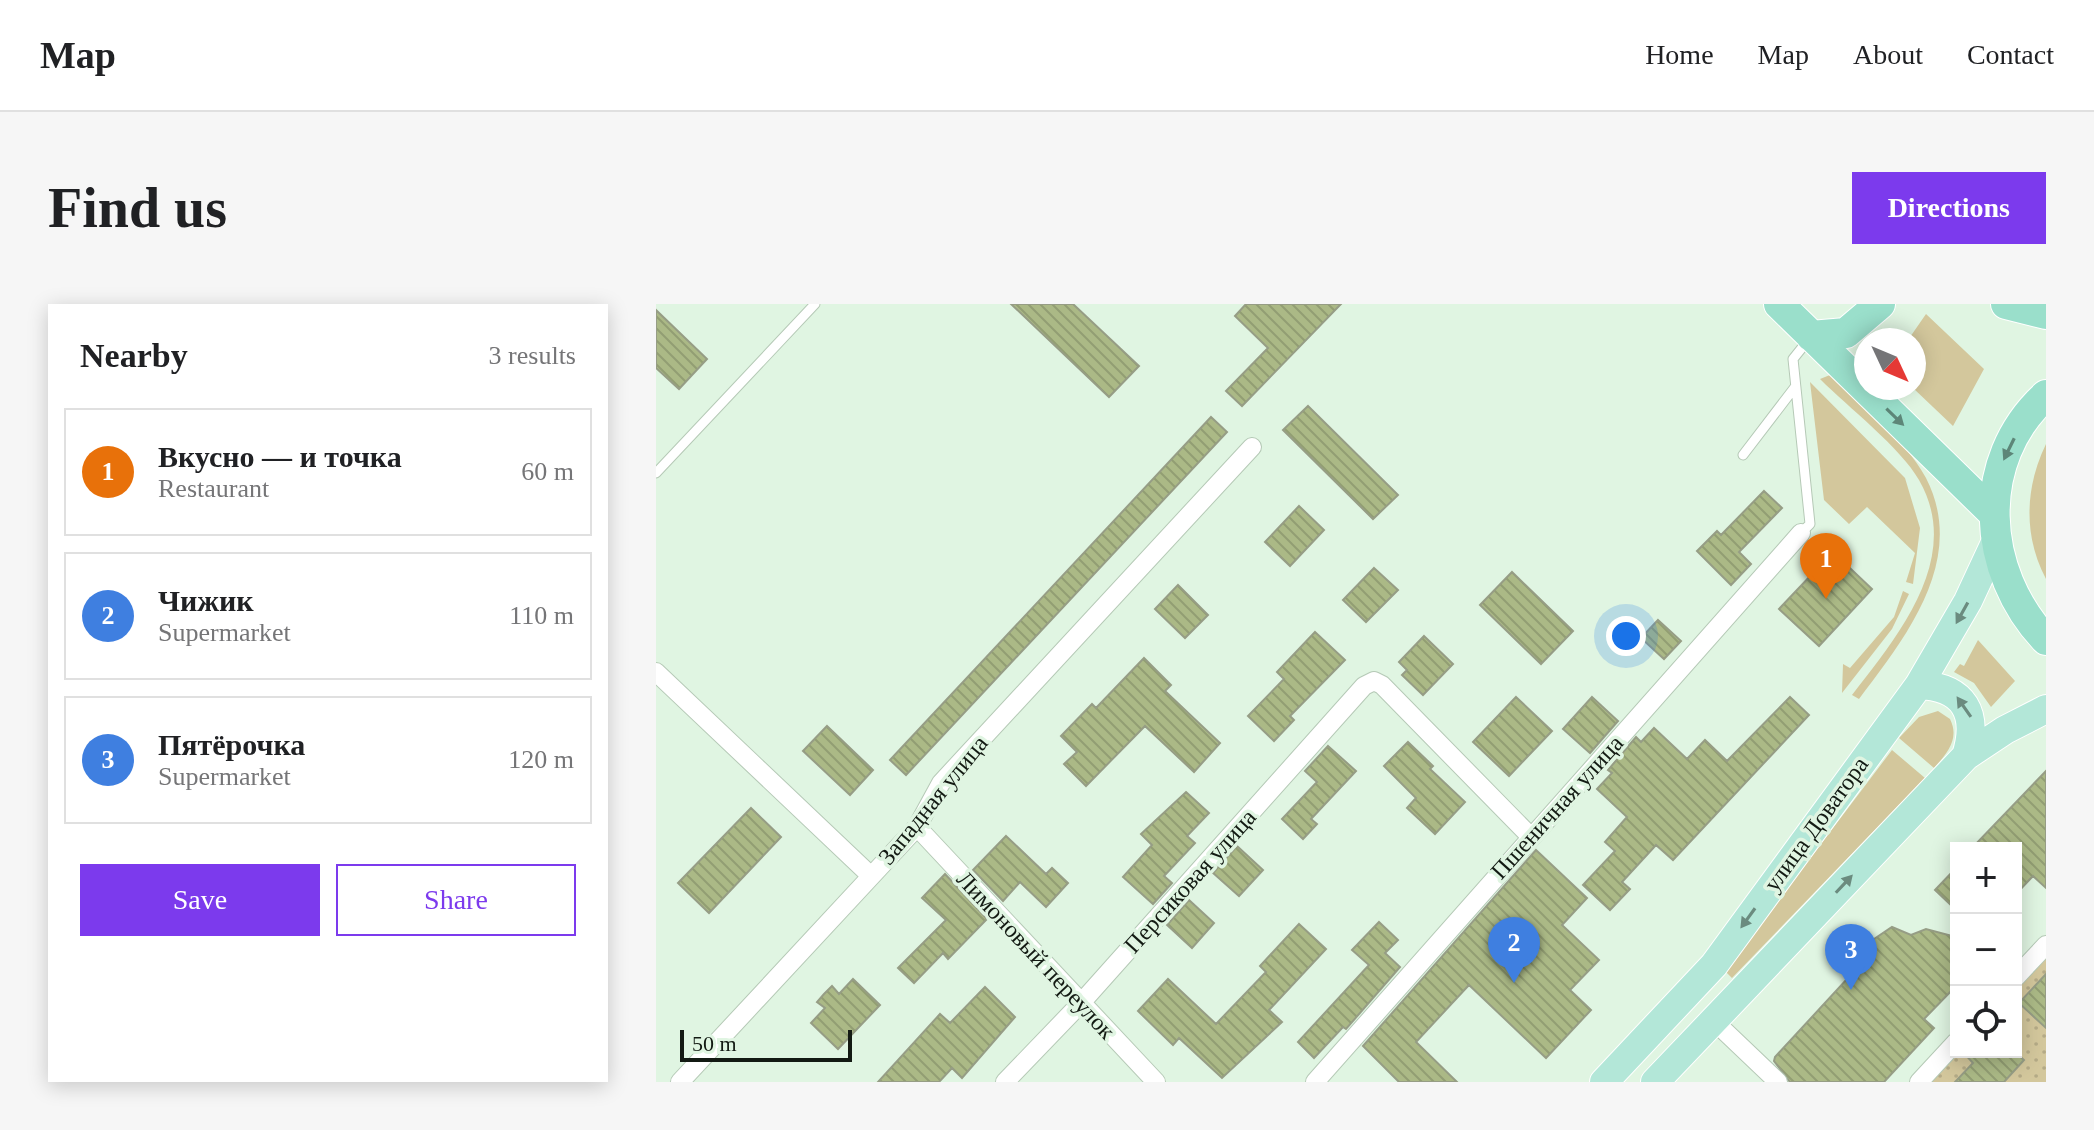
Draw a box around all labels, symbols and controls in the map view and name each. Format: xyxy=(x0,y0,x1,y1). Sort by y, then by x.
text: Map xyxy=(40,34,116,76)
text: Home xyxy=(1645,39,1714,70)
text: Map xyxy=(1758,39,1809,70)
text: About xyxy=(1853,39,1923,70)
text: Contact xyxy=(1967,39,2054,70)
button: Directions xyxy=(1852,172,2046,244)
text: Find us xyxy=(48,177,227,239)
north arrow xyxy=(1854,328,1926,400)
text: Nearby xyxy=(80,337,188,374)
text: 3 results xyxy=(489,341,576,370)
one-way arrow xyxy=(1885,408,1904,426)
one-way arrow xyxy=(2002,437,2016,461)
text: Вкусно — и точка xyxy=(158,440,402,473)
text: 1 xyxy=(102,457,115,486)
text: 60 m xyxy=(521,457,574,486)
text: Restaurant xyxy=(158,474,269,503)
pin: 1 xyxy=(1800,533,1852,599)
text: Чижик xyxy=(158,584,254,617)
text: 2 xyxy=(102,601,115,630)
text: 110 m xyxy=(509,601,574,630)
one-way arrow xyxy=(1955,602,1968,625)
your location xyxy=(1606,616,1646,656)
text: Supermarket xyxy=(158,618,291,647)
one-way arrow xyxy=(1956,696,1972,718)
text: Пятёрочка xyxy=(158,728,305,761)
street label: Западная улица xyxy=(873,730,993,870)
street label: Пшеничная улица xyxy=(1486,730,1628,884)
text: 3 xyxy=(102,745,115,774)
text: 120 m xyxy=(508,745,574,774)
street label: улица Доватора xyxy=(1759,752,1874,896)
text: Supermarket xyxy=(158,762,291,791)
street label: Персиковая улица xyxy=(1119,804,1261,958)
map controls xyxy=(1950,842,2022,1058)
button: + xyxy=(1950,842,2022,914)
button: Save xyxy=(80,864,320,936)
button: Share xyxy=(336,864,576,936)
street label: Лимоновый переулок xyxy=(952,866,1121,1044)
one-way arrow xyxy=(1834,875,1853,894)
one-way arrow xyxy=(1741,907,1756,928)
button: − xyxy=(1950,914,2022,986)
pin: 2 xyxy=(1488,917,1540,983)
pin: 3 xyxy=(1825,924,1877,990)
button: locate xyxy=(1950,986,2022,1058)
scale bar xyxy=(680,1026,852,1062)
text: 50 m xyxy=(692,1031,737,1056)

